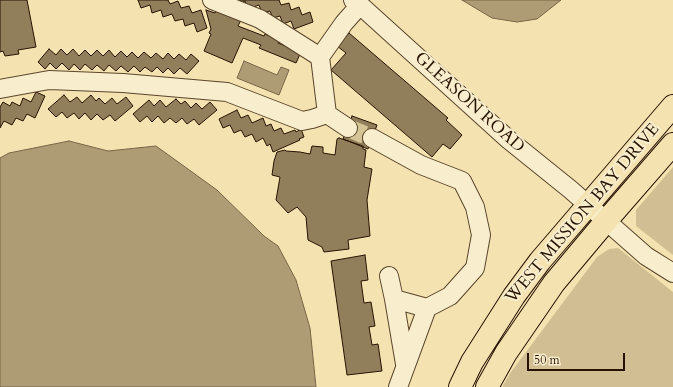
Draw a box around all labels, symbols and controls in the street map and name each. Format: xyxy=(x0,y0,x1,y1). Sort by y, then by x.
street label: GLEASON ROAD xyxy=(410,48,528,158)
street label: WEST MISSION BAY DRIVE xyxy=(502,120,664,308)
scale bar xyxy=(529,345,627,371)
text: 50 m xyxy=(534,352,560,368)

